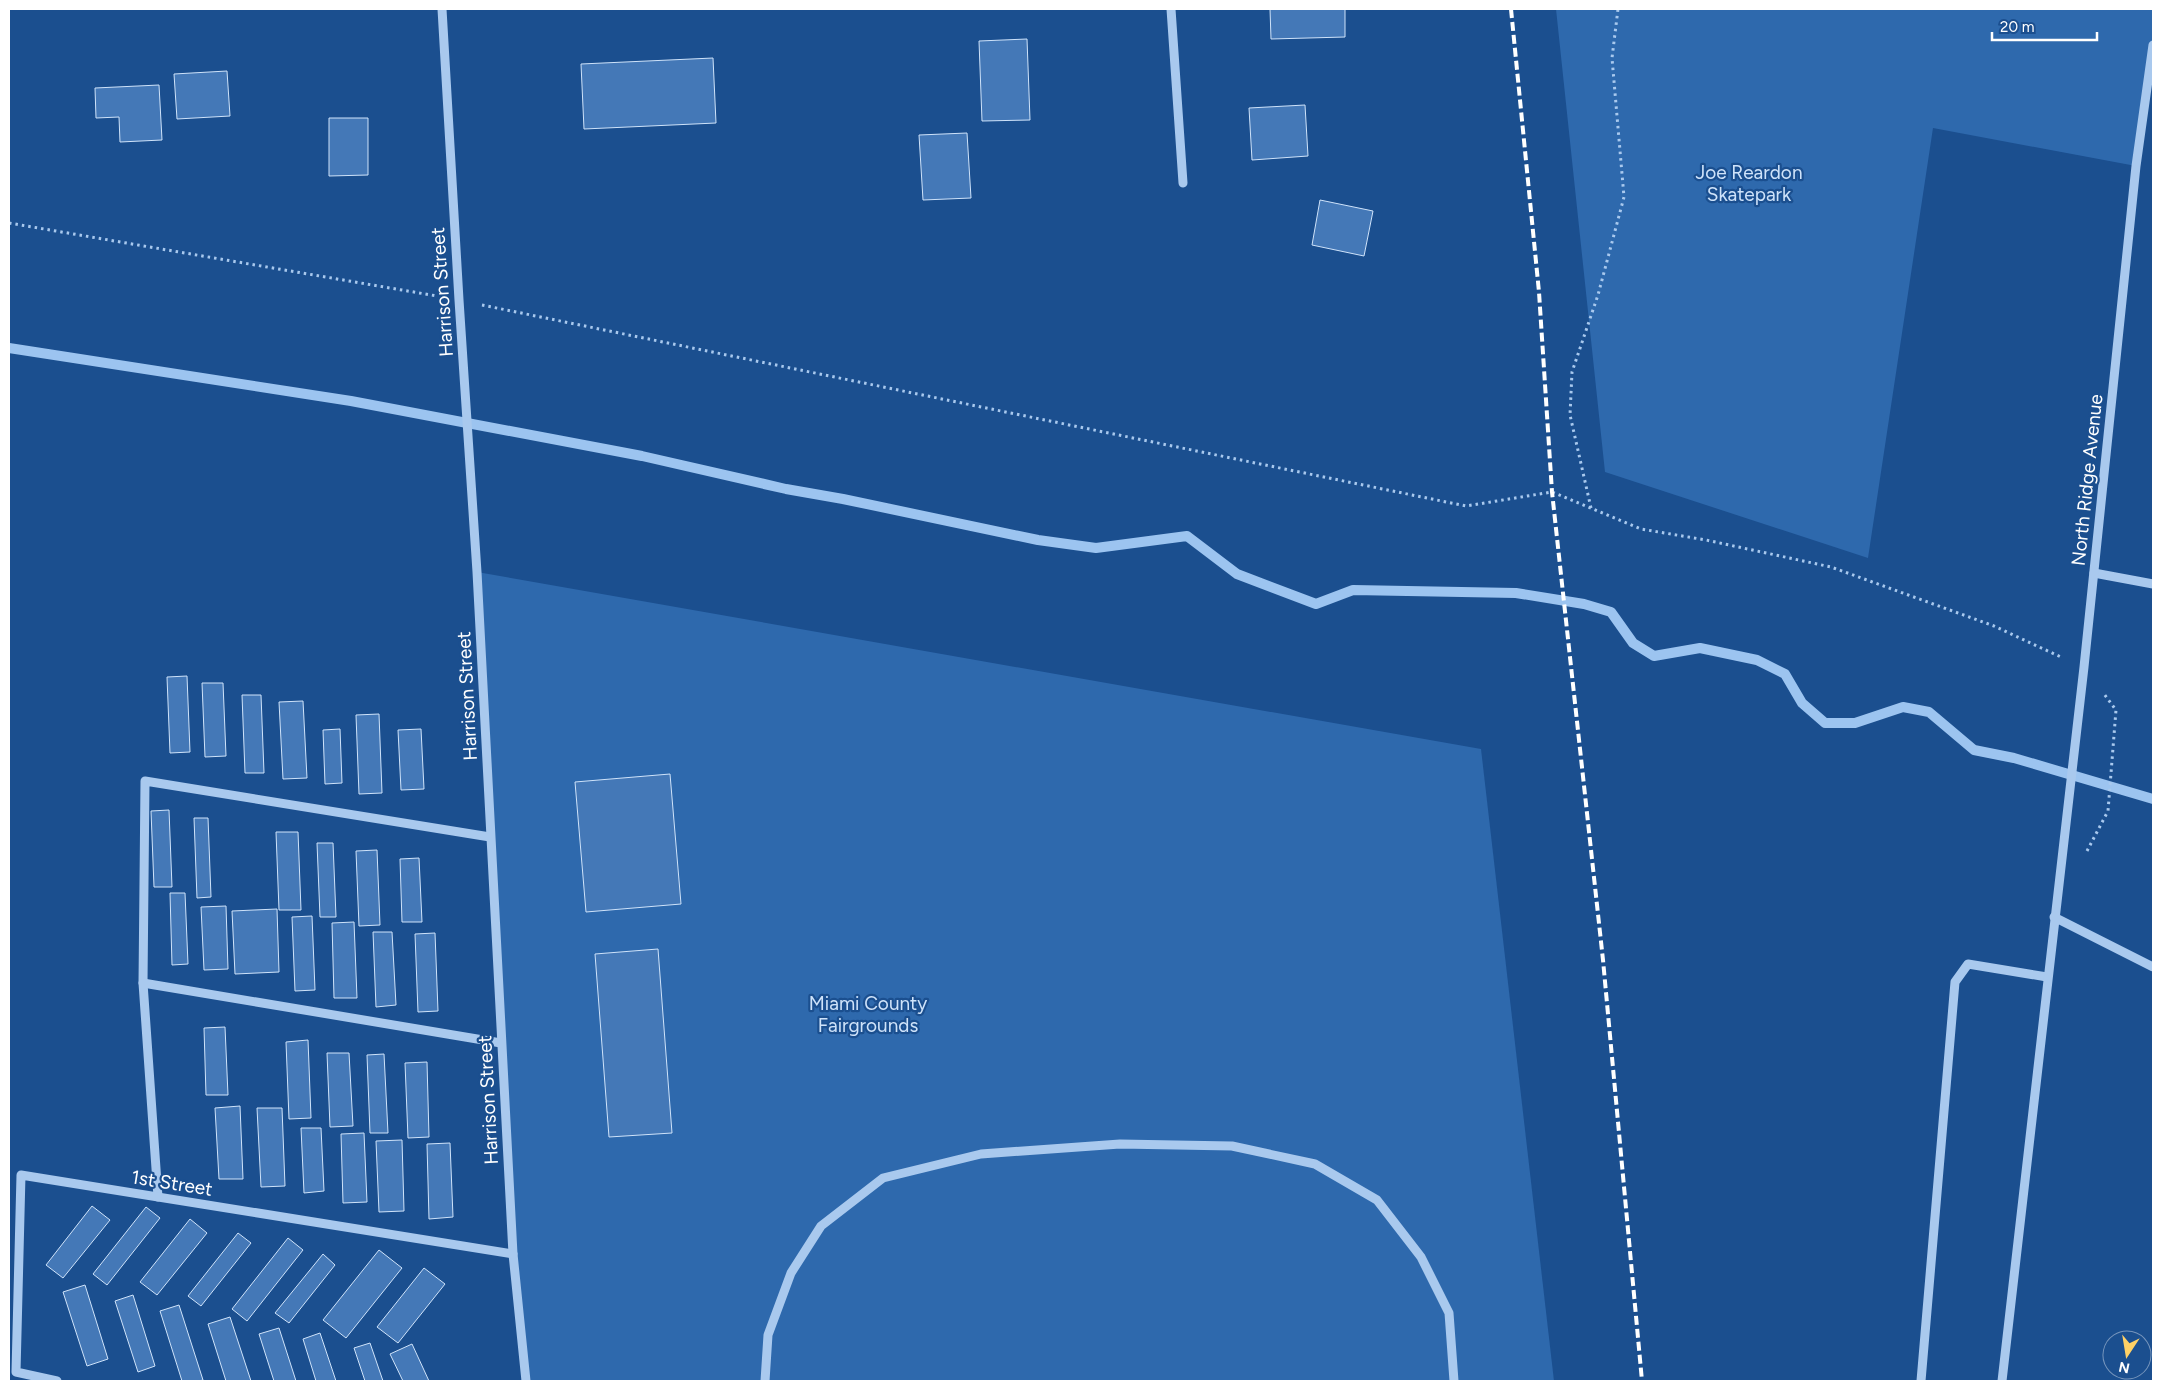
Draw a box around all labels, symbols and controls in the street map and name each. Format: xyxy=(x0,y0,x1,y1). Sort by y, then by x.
scale bar xyxy=(1992,10,2097,42)
text: 20 m xyxy=(2000,18,2034,36)
park label: Joe Reardon Skatepark xyxy=(1695,161,1803,206)
street label: Harrison Street xyxy=(426,227,458,357)
street label: North Ridge Avenue xyxy=(2067,393,2107,567)
street label: Harrison Street xyxy=(452,631,482,761)
park label: Miami County Fairgrounds xyxy=(809,992,927,1037)
street label: Harrison Street xyxy=(473,1035,503,1165)
street label: 1st Street xyxy=(130,1165,214,1201)
north arrow xyxy=(2102,1330,2152,1380)
text: N xyxy=(2117,1358,2131,1377)

